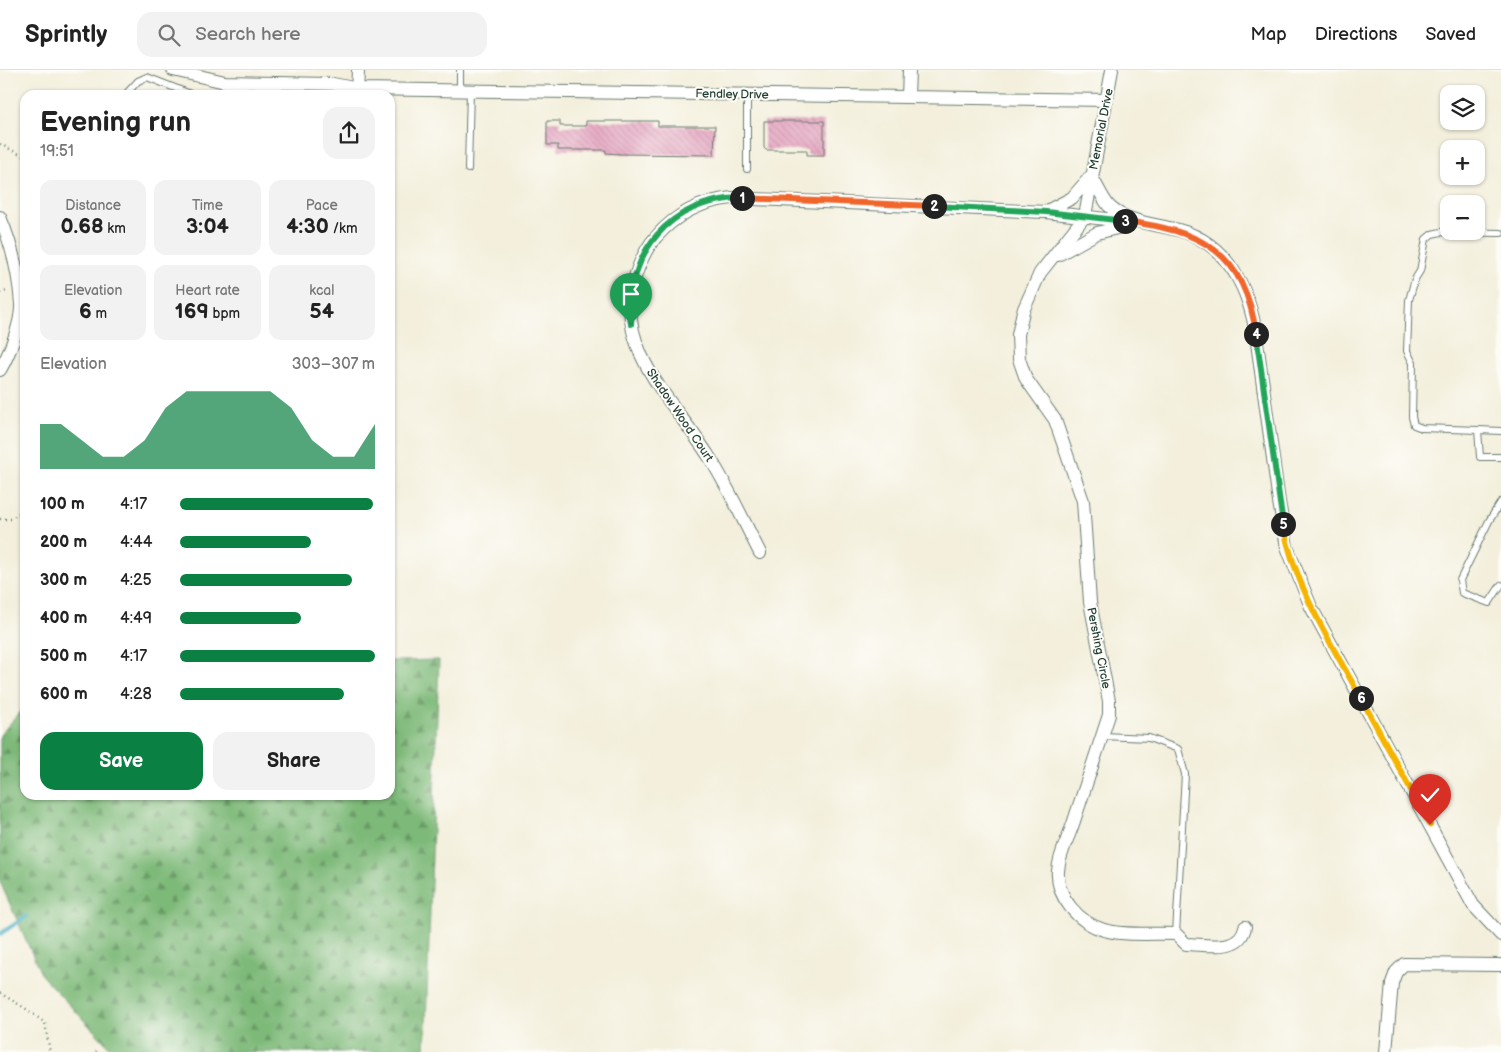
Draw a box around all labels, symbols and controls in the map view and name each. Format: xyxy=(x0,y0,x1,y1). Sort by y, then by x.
search box xyxy=(137,12,487,57)
text: Sprintly xyxy=(25,20,107,49)
icon: search xyxy=(155,21,183,49)
text: Search here xyxy=(195,23,301,46)
text: Map xyxy=(1251,24,1287,45)
text: Directions xyxy=(1315,24,1397,45)
text: Saved xyxy=(1425,24,1476,45)
map controls xyxy=(1440,85,1485,240)
button: layers xyxy=(1440,85,1485,130)
street label: Fendley Drive xyxy=(695,86,769,103)
street label: Memorial Drive xyxy=(1086,87,1117,171)
text: Evening run xyxy=(40,106,191,139)
button: share xyxy=(323,107,375,159)
button: + xyxy=(1440,140,1485,185)
text: 19:51 xyxy=(40,142,74,161)
pin: 1 xyxy=(730,186,754,210)
text: 1 xyxy=(740,190,745,207)
pin: 2 xyxy=(922,194,946,218)
button: − xyxy=(1440,195,1485,240)
text: Distance xyxy=(65,197,121,214)
text: Time xyxy=(192,197,223,214)
text: Pace xyxy=(306,197,338,214)
text: 2 xyxy=(930,198,939,215)
pin: 3 xyxy=(1112,208,1138,234)
text: 3 xyxy=(1121,213,1130,230)
text: 0.68 xyxy=(61,214,104,239)
text: 3:04 xyxy=(186,214,229,239)
text: 4:30 xyxy=(286,214,329,239)
text: km xyxy=(104,220,126,237)
text: /km xyxy=(329,220,357,237)
pin xyxy=(610,273,652,324)
icon: arrive xyxy=(617,280,645,308)
text: Elevation xyxy=(64,282,122,299)
text: Heart rate xyxy=(175,282,240,299)
text: kcal xyxy=(309,282,334,299)
text: 6 xyxy=(79,299,92,324)
text: 169 xyxy=(175,299,209,324)
text: 54 xyxy=(310,299,334,324)
text: m xyxy=(92,305,107,322)
text: bpm xyxy=(209,305,240,322)
pin: 4 xyxy=(1244,322,1268,346)
text: 4 xyxy=(1252,326,1261,343)
text: Elevation xyxy=(40,355,107,374)
text: 303–307 m xyxy=(292,355,375,374)
street label: Shadow Wood Court xyxy=(643,366,717,465)
text: 100 m xyxy=(40,495,85,514)
text: 4:17 xyxy=(120,495,147,514)
pin: 5 xyxy=(1270,512,1296,536)
text: 5 xyxy=(1279,516,1288,533)
text: 200 m xyxy=(40,533,87,552)
text: 4:44 xyxy=(120,533,153,552)
text: 300 m xyxy=(40,571,87,590)
text: 4:25 xyxy=(120,571,152,590)
street label: Pershing Circle xyxy=(1083,606,1114,690)
text: 400 m xyxy=(40,609,87,628)
text: 4:49 xyxy=(120,609,152,628)
text: 500 m xyxy=(40,647,87,666)
text: 4:17 xyxy=(120,647,147,666)
text: 600 m xyxy=(40,685,88,704)
text: 4:28 xyxy=(120,685,152,704)
pin: 6 xyxy=(1348,686,1374,710)
text: 6 xyxy=(1357,690,1366,707)
button: Save xyxy=(40,732,203,790)
button: Share xyxy=(213,732,375,790)
pin xyxy=(1409,774,1451,825)
icon: check xyxy=(1416,781,1444,809)

